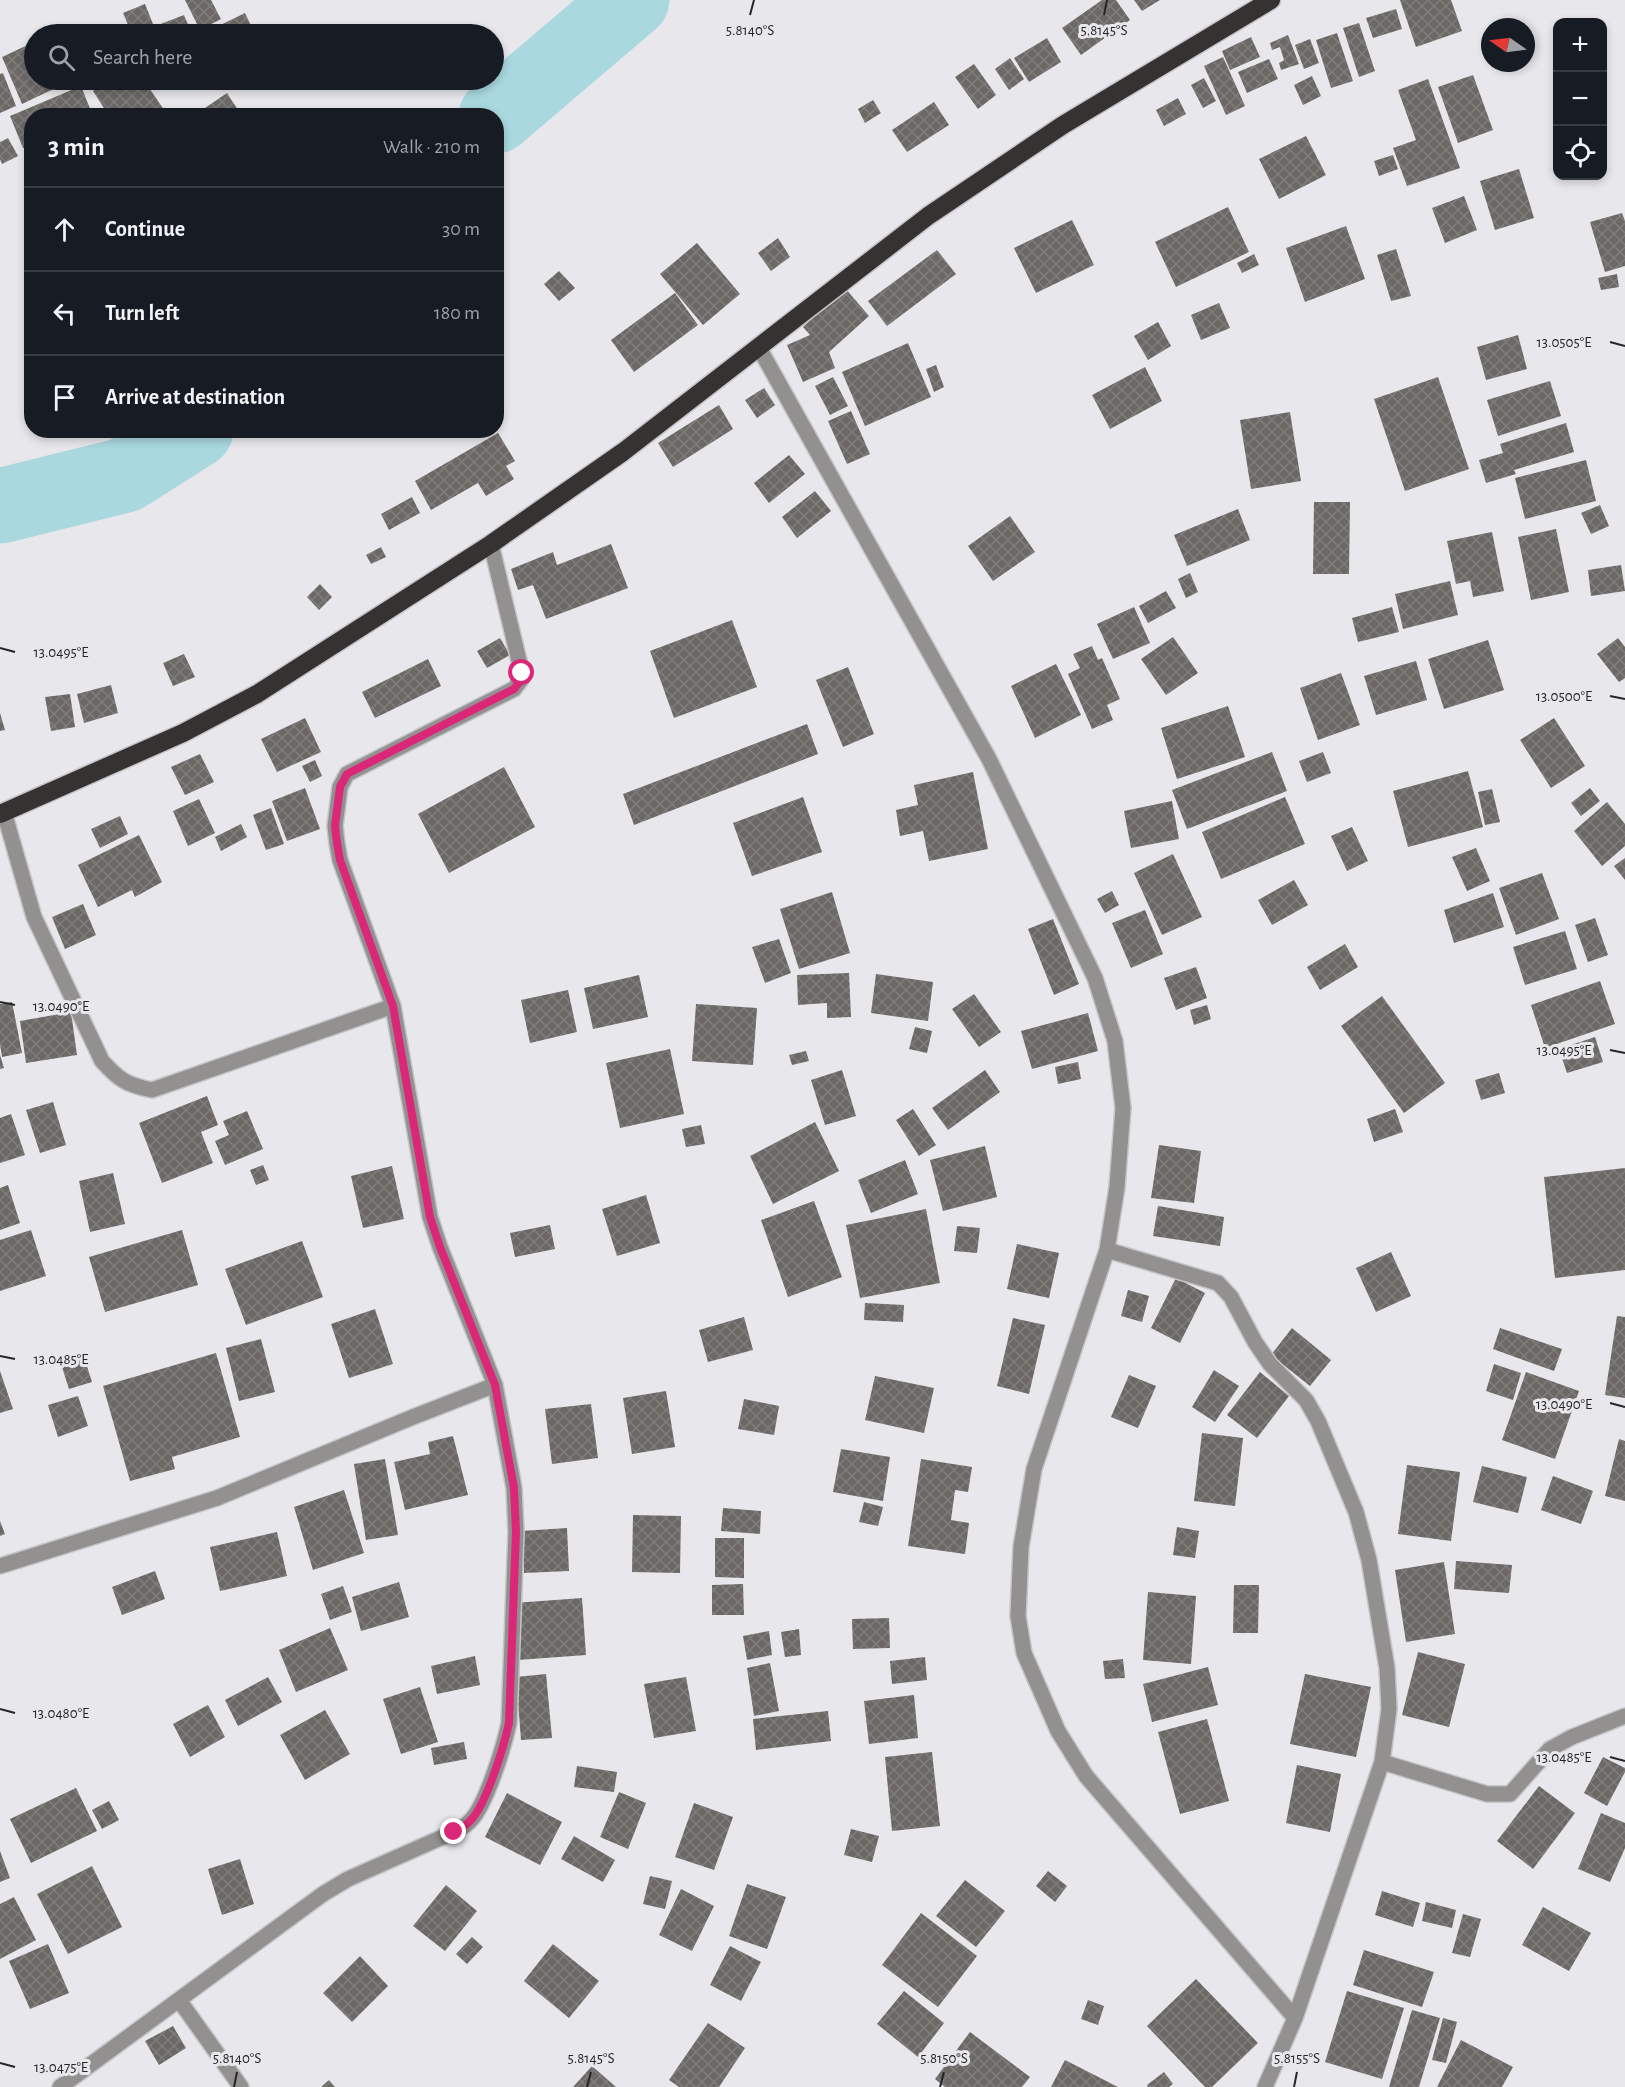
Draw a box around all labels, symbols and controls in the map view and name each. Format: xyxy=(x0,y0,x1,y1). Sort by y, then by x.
north arrow xyxy=(1481,18,1535,72)
map controls xyxy=(1553,18,1607,180)
button: + xyxy=(1553,18,1607,72)
text: 5.8140°S xyxy=(726,23,774,38)
text: 5.8145°S xyxy=(1081,23,1127,38)
search box xyxy=(24,24,504,90)
icon: search xyxy=(45,41,78,74)
text: Search here xyxy=(93,46,192,68)
button: − xyxy=(1553,72,1607,126)
button: locate xyxy=(1553,126,1607,180)
text: 3 min xyxy=(48,134,105,160)
text: Walk · 210 m xyxy=(383,137,480,157)
icon: ahead xyxy=(48,213,81,246)
text: Continue xyxy=(105,218,185,240)
text: 30 m xyxy=(442,219,480,239)
icon: left xyxy=(48,297,81,330)
text: Turn left xyxy=(105,302,179,324)
text: 180 m xyxy=(434,303,480,323)
text: 13.0505°E xyxy=(1537,335,1591,350)
icon: arrive xyxy=(48,381,81,414)
text: Arrive at destination xyxy=(105,386,285,408)
text: 13.0495°E xyxy=(34,645,88,660)
route start xyxy=(508,659,534,685)
text: 13.0500°E xyxy=(1536,689,1592,704)
text: 13.0490°E xyxy=(33,999,89,1014)
text: 13.0495°E xyxy=(1537,1043,1591,1058)
text: 13.0485°E xyxy=(34,1352,88,1367)
text: 13.0490°E xyxy=(1536,1397,1592,1412)
text: 13.0480°E xyxy=(33,1706,89,1721)
text: 13.0485°E xyxy=(1537,1750,1591,1765)
route end xyxy=(440,1818,466,1844)
text: 5.8140°S xyxy=(213,2051,261,2066)
text: 5.8145°S xyxy=(568,2051,614,2066)
text: 5.8150°S xyxy=(920,2051,968,2066)
text: 5.8155°S xyxy=(1274,2051,1320,2066)
text: 13.0475°E xyxy=(34,2060,88,2075)

